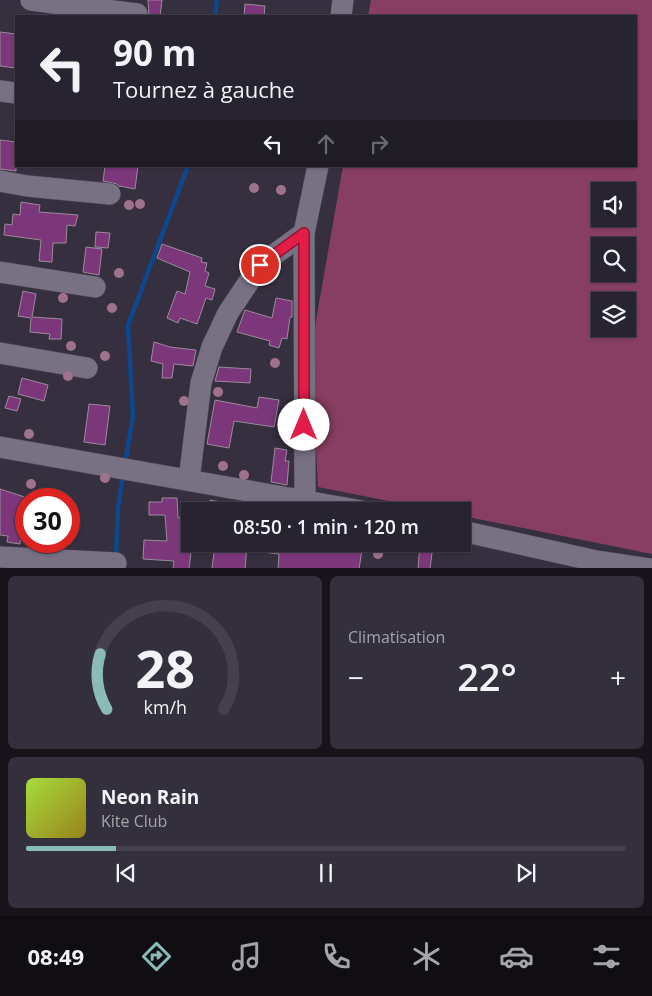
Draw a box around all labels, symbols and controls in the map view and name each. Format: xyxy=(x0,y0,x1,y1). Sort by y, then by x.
text: 90 m xyxy=(113,29,196,76)
icon: left xyxy=(30,35,95,100)
text: Tournez à gauche xyxy=(113,74,295,104)
icon: left xyxy=(259,130,287,158)
icon: ahead xyxy=(312,130,340,158)
icon: right xyxy=(365,130,393,158)
map controls xyxy=(591,182,636,337)
button: sound xyxy=(591,182,636,227)
button: search xyxy=(591,237,636,282)
pin xyxy=(239,244,281,286)
icon: arrive xyxy=(246,251,274,279)
button: layers xyxy=(591,292,636,337)
position arrow xyxy=(277,398,329,450)
speed limit sign: 30 xyxy=(15,488,80,553)
text: 08:50 · 1 min · 120 m xyxy=(233,514,419,540)
text: Climatisation xyxy=(348,626,445,648)
text: 28 xyxy=(135,632,195,703)
text: 22° xyxy=(457,650,517,702)
text: − xyxy=(348,658,364,696)
text: + xyxy=(610,658,626,696)
text: km/h xyxy=(143,695,187,719)
text: Neon Rain xyxy=(101,784,199,810)
text: Kite Club xyxy=(101,810,167,832)
icon: previous xyxy=(112,859,140,887)
icon: pause xyxy=(312,859,340,887)
icon: next xyxy=(512,859,540,887)
icon: directions xyxy=(139,939,174,974)
icon: music xyxy=(229,939,264,974)
icon: phone xyxy=(319,939,354,974)
icon: climate xyxy=(409,939,444,974)
icon: car xyxy=(499,939,534,974)
icon: filters xyxy=(589,939,624,974)
text: 08:49 xyxy=(28,941,84,971)

